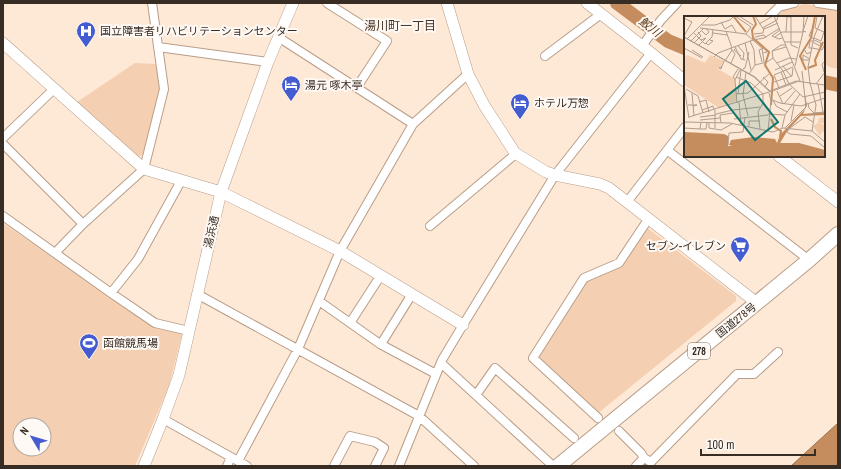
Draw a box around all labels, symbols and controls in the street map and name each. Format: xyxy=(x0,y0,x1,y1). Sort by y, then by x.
water label: 鮫川 xyxy=(636,13,666,42)
inset map xyxy=(684,16,825,157)
district label: 湯川町一丁目 xyxy=(364,18,436,34)
hospital icon: 国立障害者リハビリテーションセンター xyxy=(75,20,97,48)
place label: 国立障害者リハビリテーションセンター xyxy=(100,24,298,38)
hotel icon: 湯元 啄木亭 xyxy=(280,74,302,102)
place label: 湯元 啄木亭 xyxy=(305,78,363,92)
hotel icon: ホテル万惣 xyxy=(509,92,531,120)
place label: ホテル万惣 xyxy=(534,96,589,110)
street label: 湯浜通 xyxy=(200,214,222,250)
supermarket icon: セブン-イレブン xyxy=(729,235,751,263)
place label: セブン-イレブン xyxy=(646,239,726,253)
street label: 国道278号 xyxy=(713,299,759,341)
sports icon: 函館競馬場 xyxy=(78,332,100,360)
place label: 函館競馬場 xyxy=(103,336,158,350)
road number: 278 xyxy=(688,343,710,359)
north arrow xyxy=(12,417,52,457)
text: N xyxy=(17,424,32,438)
scale bar xyxy=(701,431,815,457)
text: 100 m xyxy=(707,437,734,453)

